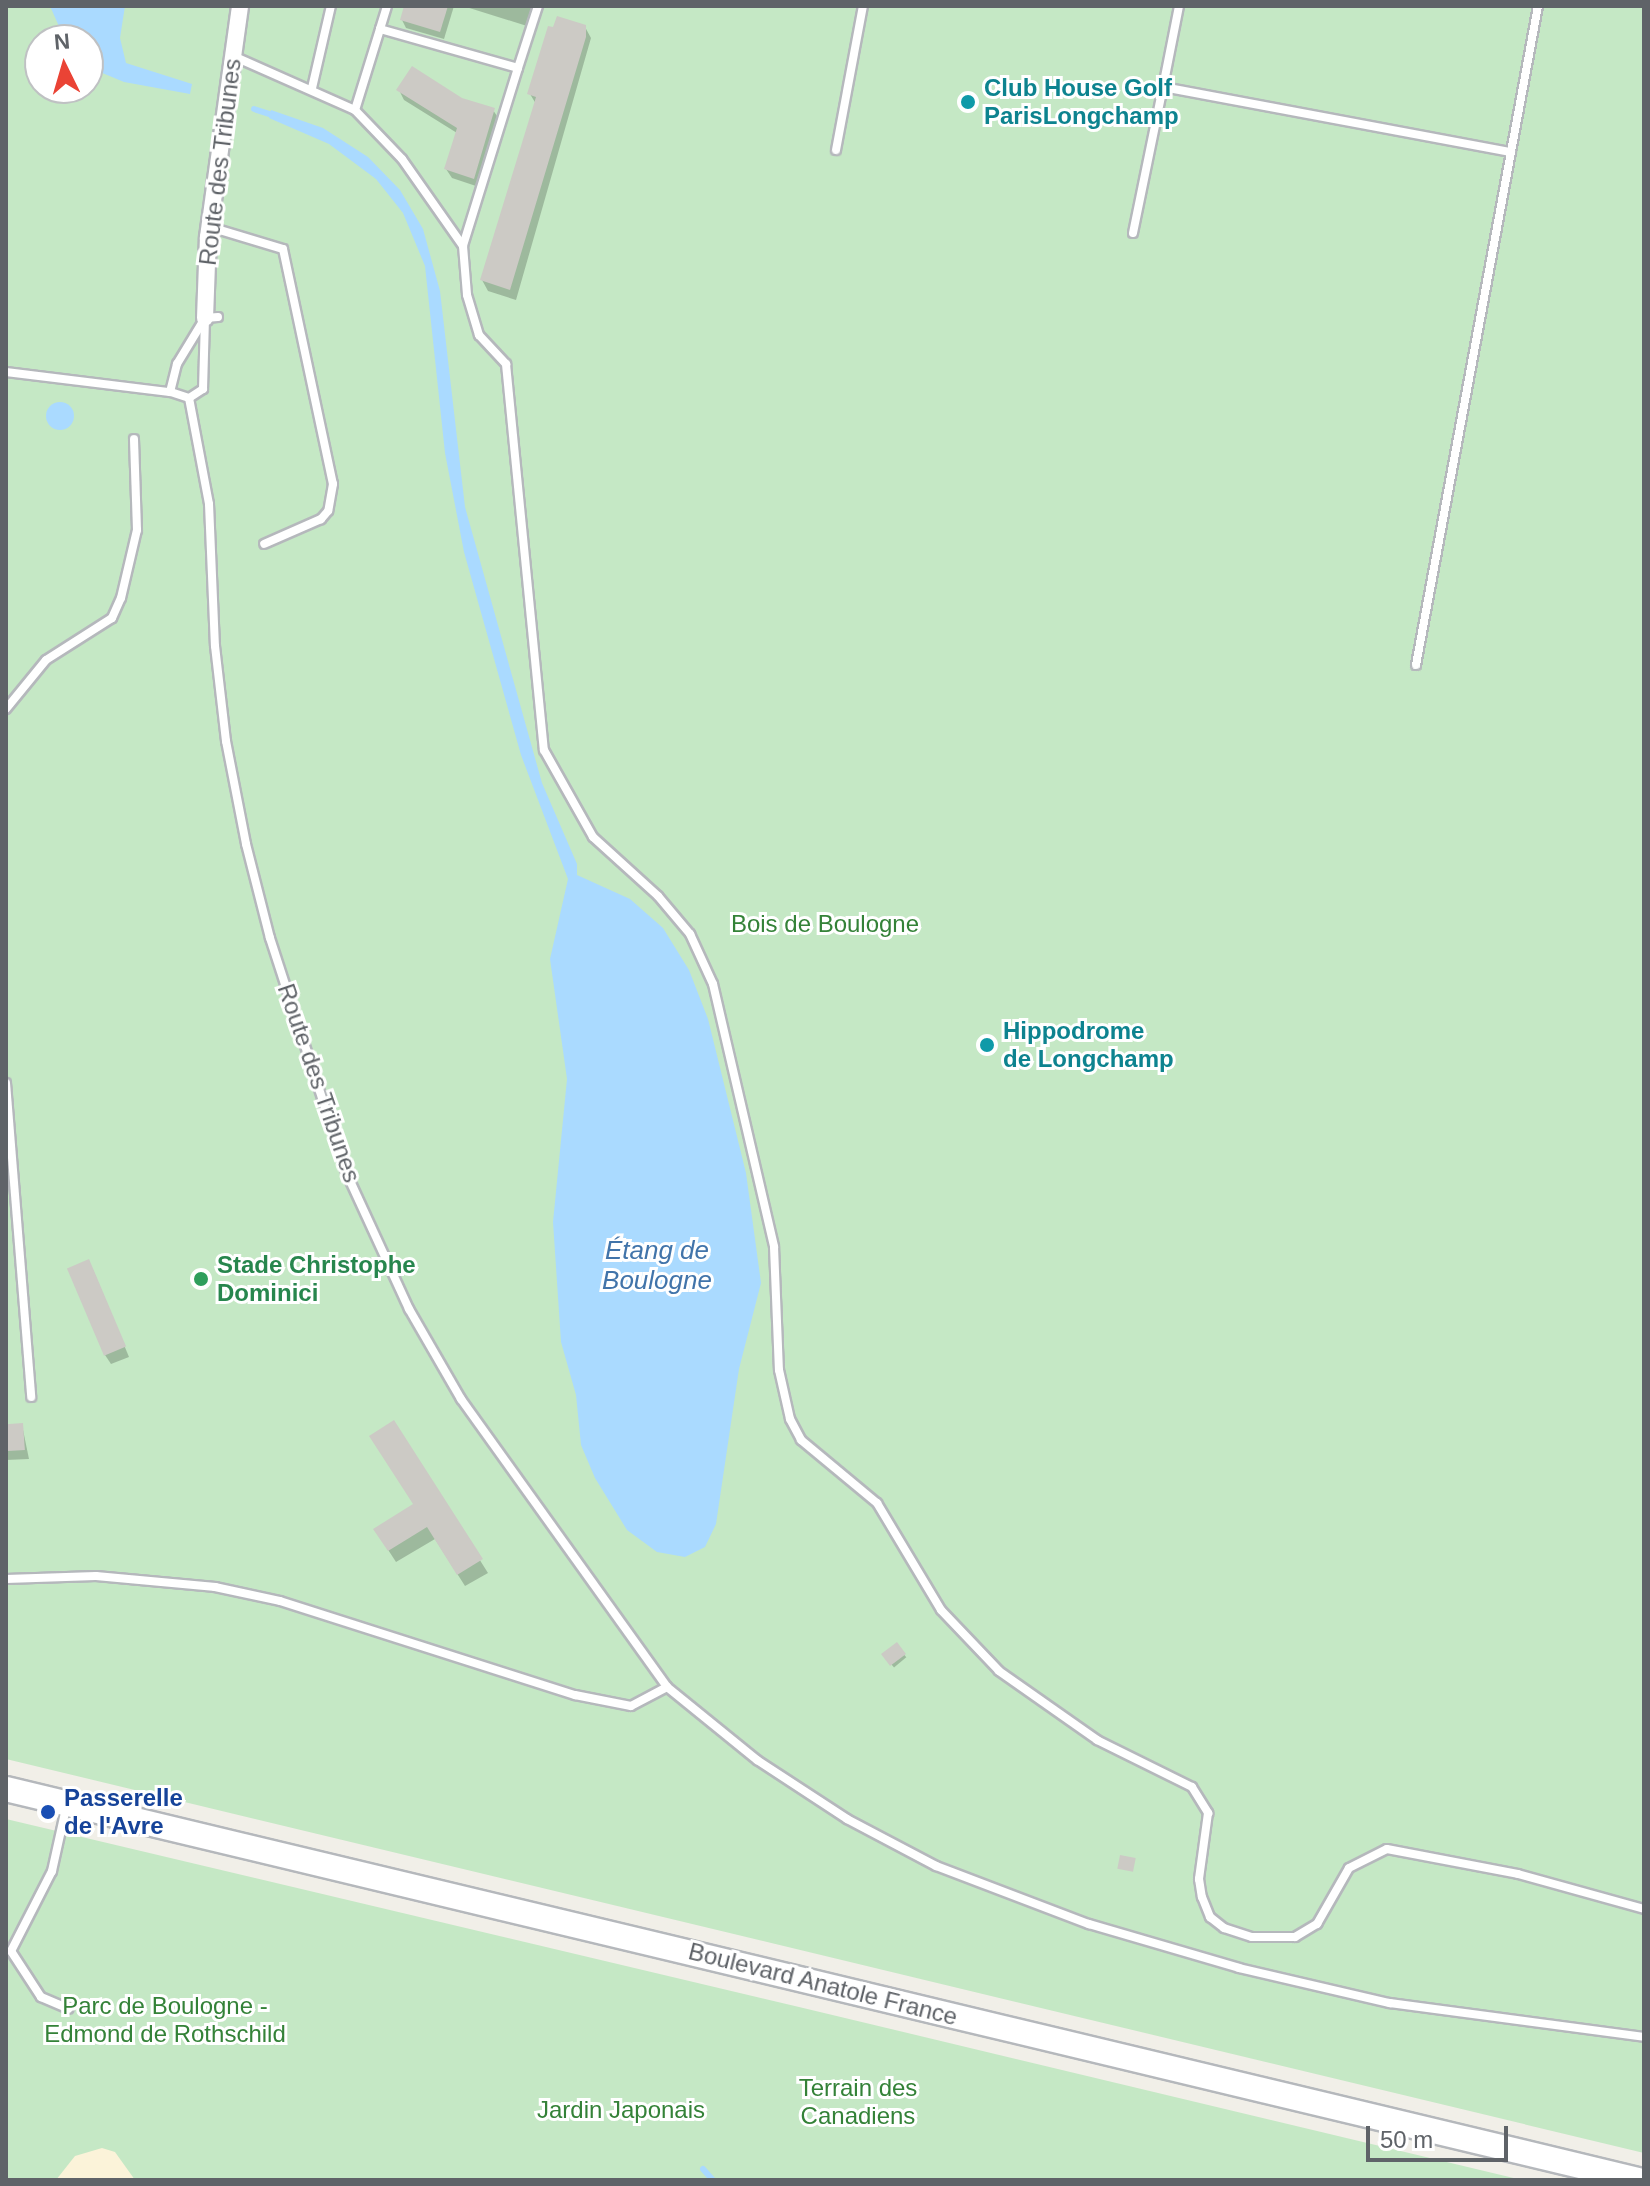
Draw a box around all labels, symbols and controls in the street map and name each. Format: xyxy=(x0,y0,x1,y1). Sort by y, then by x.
north arrow xyxy=(24,24,104,104)
text: N xyxy=(53,28,71,55)
street label: Route des Tribunes xyxy=(193,57,247,267)
place label: Club House Golf ParisLongchamp xyxy=(984,74,1179,130)
marker: Club House Golf ParisLongchamp xyxy=(959,93,977,111)
park label: Bois de Boulogne xyxy=(731,910,919,938)
street label: Route des Tribunes xyxy=(271,980,367,1186)
place label: Hippodrome de Longchamp xyxy=(1003,1017,1174,1073)
marker: Hippodrome de Longchamp xyxy=(978,1036,996,1054)
water label: Étang de Boulogne xyxy=(602,1235,712,1296)
place label: Stade Christophe Dominici xyxy=(217,1251,416,1307)
marker: Stade Christophe Dominici xyxy=(192,1270,210,1288)
place label: Passerelle de l'Avre xyxy=(64,1784,183,1840)
marker: Passerelle de l'Avre xyxy=(39,1803,57,1821)
street label: Boulevard Anatole France xyxy=(685,1936,961,2032)
park label: Parc de Boulogne - Edmond de Rothschild xyxy=(44,1992,286,2048)
park label: Terrain des Canadiens xyxy=(799,2074,917,2130)
park label: Jardin Japonais xyxy=(537,2096,705,2124)
scale bar xyxy=(1370,2110,1512,2160)
text: 50 m xyxy=(1380,2126,1433,2153)

